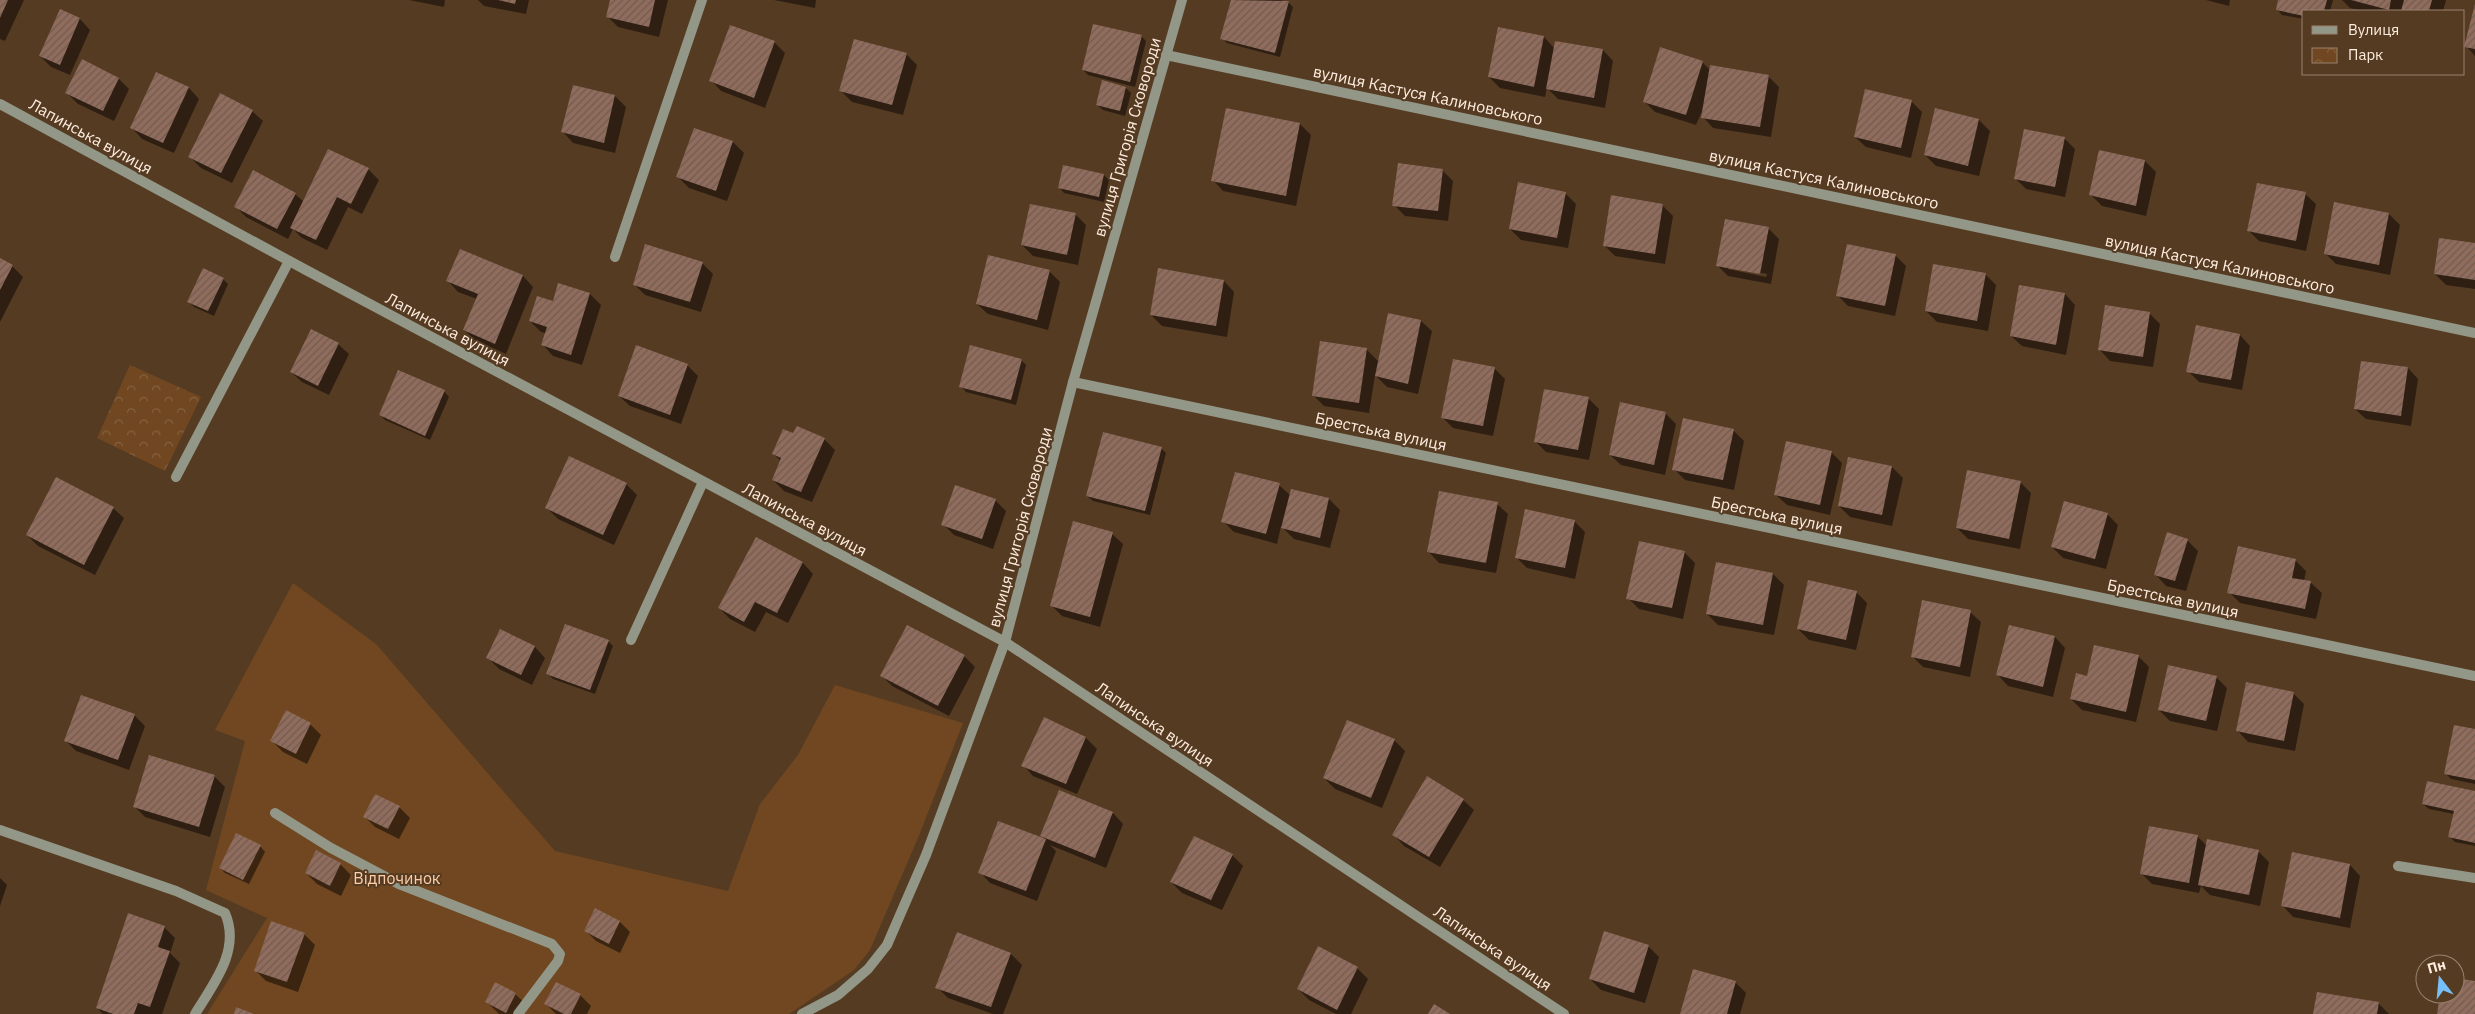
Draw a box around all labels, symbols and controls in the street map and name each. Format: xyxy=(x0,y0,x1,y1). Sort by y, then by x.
legend xyxy=(2302,10,2465,75)
text: Вулиця xyxy=(2348,20,2399,39)
street label: вулиця Григорія Сковороди xyxy=(1089,35,1165,239)
text: Парк xyxy=(2348,45,2383,64)
street label: вулиця Кастуся Калиновського xyxy=(1311,61,1545,129)
street label: Лапинська вулиця xyxy=(26,94,156,178)
street label: вулиця Кастуся Калиновського xyxy=(1707,145,1941,213)
street label: вулиця Кастуся Калиновського xyxy=(2103,230,2337,298)
street label: Лапинська вулиця xyxy=(382,288,514,370)
street label: Брестська вулиця xyxy=(1313,407,1449,455)
street label: вулиця Григорія Сковороди xyxy=(984,425,1056,629)
street label: Лапинська вулиця xyxy=(739,478,871,560)
street label: Брестська вулиця xyxy=(1709,491,1845,539)
street label: Брестська вулиця xyxy=(2105,574,2241,622)
street label: Лапинська вулиця xyxy=(1092,677,1218,771)
park label: Відпочинок xyxy=(353,868,441,888)
street label: Лапинська вулиця xyxy=(1430,901,1556,995)
north arrow xyxy=(2415,954,2465,1004)
text: Пн xyxy=(2425,955,2448,978)

